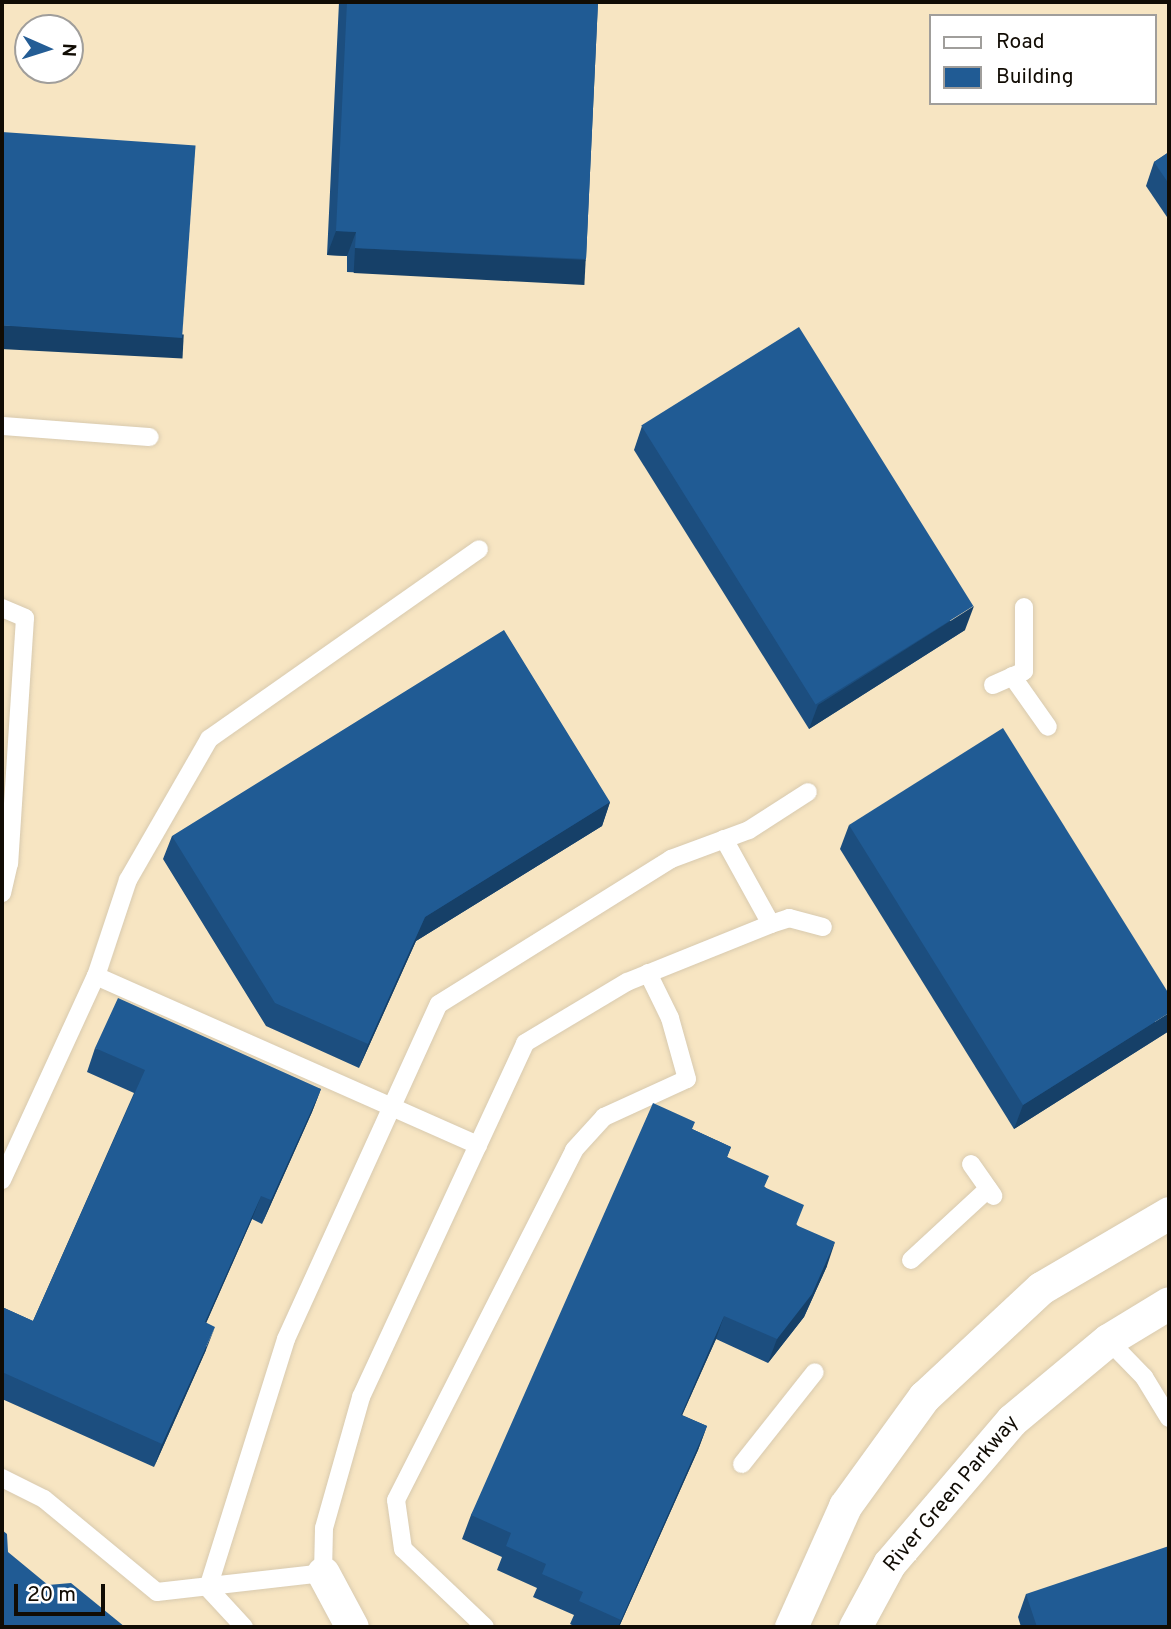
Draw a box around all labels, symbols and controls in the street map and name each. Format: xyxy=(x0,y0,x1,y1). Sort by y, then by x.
north arrow xyxy=(14,14,84,84)
legend xyxy=(930,14,1157,105)
text: Road xyxy=(996,29,1045,56)
text: N xyxy=(56,43,80,57)
text: Building xyxy=(996,64,1074,91)
street label: River Green Parkway xyxy=(879,1411,1025,1577)
scale bar xyxy=(18,1570,108,1614)
text: 20 m xyxy=(27,1582,76,1609)

